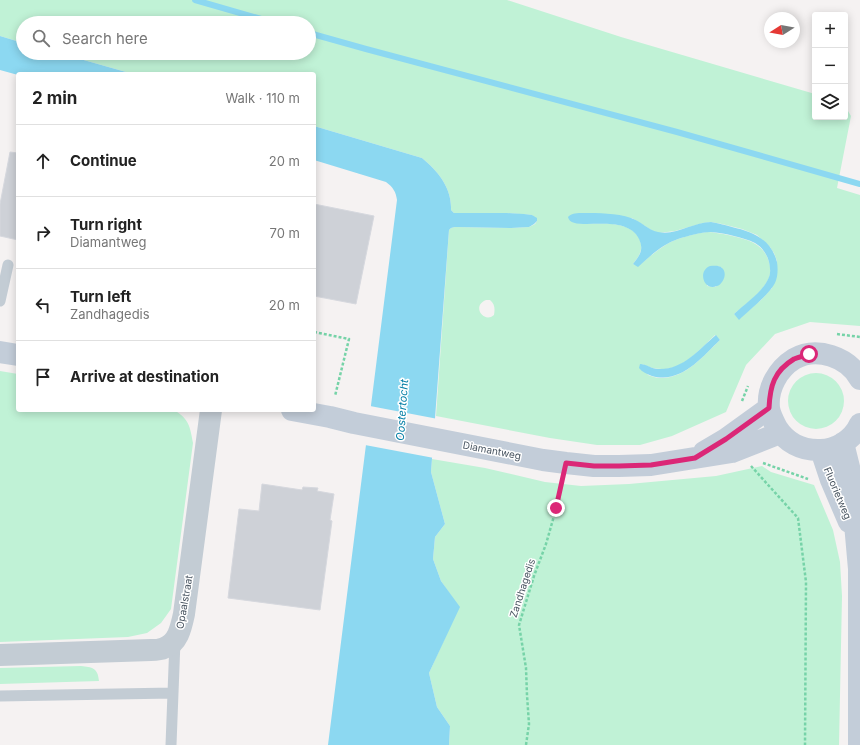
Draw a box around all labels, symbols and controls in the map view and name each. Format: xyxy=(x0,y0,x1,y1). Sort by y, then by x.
north arrow xyxy=(764,12,800,48)
map controls xyxy=(812,12,848,120)
button: + xyxy=(812,12,848,48)
search box xyxy=(16,16,316,60)
icon: search xyxy=(30,27,52,49)
text: Search here xyxy=(62,29,148,48)
button: − xyxy=(812,48,848,84)
button: layers xyxy=(812,84,848,120)
text: 2 min xyxy=(32,88,77,108)
text: Walk · 110 m xyxy=(225,90,300,106)
icon: ahead xyxy=(32,150,54,172)
text: Continue xyxy=(70,151,137,170)
text: 20 m xyxy=(269,153,300,169)
text: Turn right xyxy=(70,215,142,234)
icon: right xyxy=(32,222,54,244)
text: 70 m xyxy=(270,225,300,241)
text: Diamantweg xyxy=(70,234,147,250)
text: Turn left xyxy=(70,287,131,306)
icon: left xyxy=(32,294,54,316)
text: 20 m xyxy=(269,297,300,313)
text: Zandhagedis xyxy=(70,306,150,322)
route start xyxy=(800,345,818,363)
icon: arrive xyxy=(32,366,54,388)
text: Arrive at destination xyxy=(70,367,219,386)
water label: Oostertocht xyxy=(393,378,411,441)
street label: Diamantweg xyxy=(462,438,522,462)
street label: Fluorietweg xyxy=(822,465,854,521)
route end xyxy=(547,499,565,517)
street label: Zandhagedis xyxy=(507,557,537,619)
street label: Opaalstraat xyxy=(173,573,195,630)

